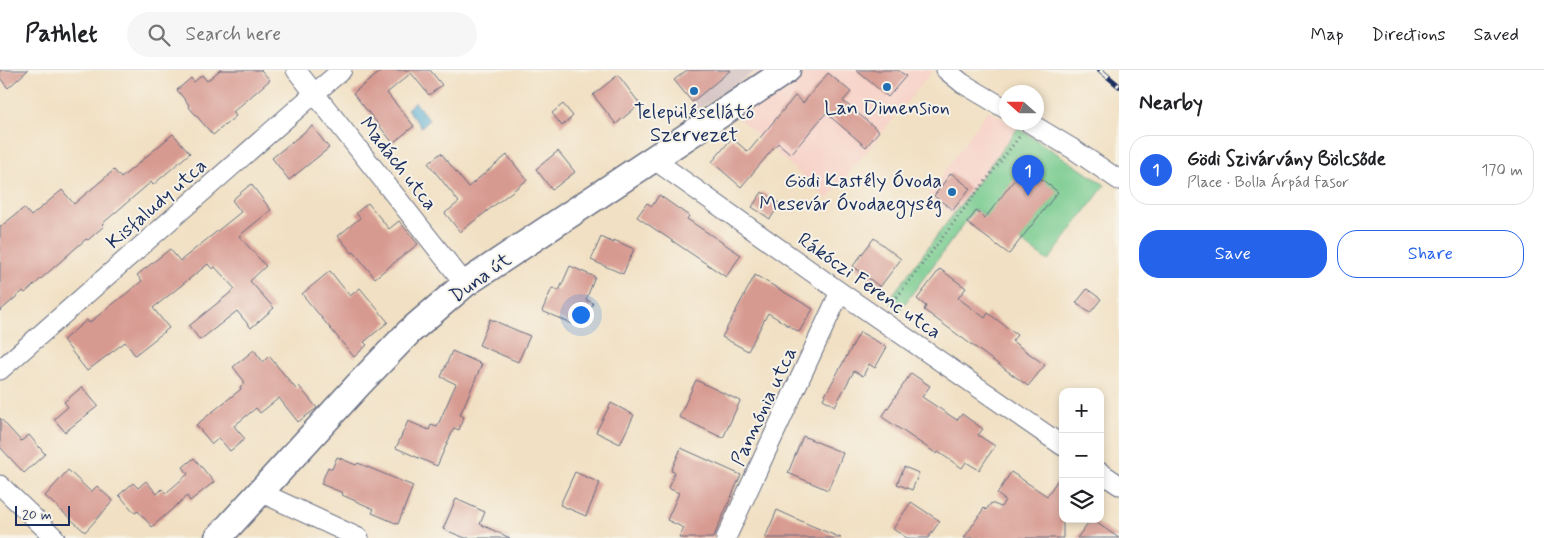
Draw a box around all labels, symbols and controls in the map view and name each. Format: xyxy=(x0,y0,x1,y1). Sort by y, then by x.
search box xyxy=(127,12,477,57)
text: Pathlet xyxy=(25,19,97,50)
icon: search xyxy=(145,21,173,49)
text: Search here xyxy=(185,22,281,47)
text: Map xyxy=(1311,23,1344,47)
text: Directions xyxy=(1372,23,1446,47)
text: Saved xyxy=(1474,23,1519,47)
marker: Lan Dimension xyxy=(881,81,893,93)
marker: Településellátó Szervezet xyxy=(688,85,700,97)
north arrow xyxy=(999,85,1044,130)
text: Nearby xyxy=(1139,89,1203,117)
place label: Lan Dimension xyxy=(824,95,950,122)
place label: Településellátó Szervezet xyxy=(634,99,754,149)
street label: Madách utca xyxy=(353,111,443,216)
text: Gödi Szivárvány Bölcsőde xyxy=(1187,147,1386,172)
street label: Kisfaludy utca xyxy=(101,153,213,255)
pin: 1 xyxy=(1012,155,1044,196)
text: 1 xyxy=(1152,160,1160,181)
text: 170 m xyxy=(1481,160,1523,181)
place label: Gödi Kastély Óvoda Mesevár Óvodaegység xyxy=(759,168,942,219)
text: Place · Bolla Árpád fasor xyxy=(1187,172,1349,193)
marker: Gödi Kastély Óvoda Mesevár Óvodaegység xyxy=(946,186,958,198)
street label: Rákóczi Ferenc utca xyxy=(792,227,946,346)
button: Save xyxy=(1139,230,1327,278)
button: Share xyxy=(1337,230,1524,278)
street label: Duna út xyxy=(445,247,517,310)
your location xyxy=(568,302,594,328)
street label: Pannónia utca xyxy=(725,343,804,471)
map controls xyxy=(1059,388,1104,523)
button: + xyxy=(1059,388,1104,433)
button: − xyxy=(1059,433,1104,478)
button: layers xyxy=(1059,478,1104,523)
scale bar xyxy=(15,503,70,526)
text: 20 m xyxy=(22,506,52,524)

